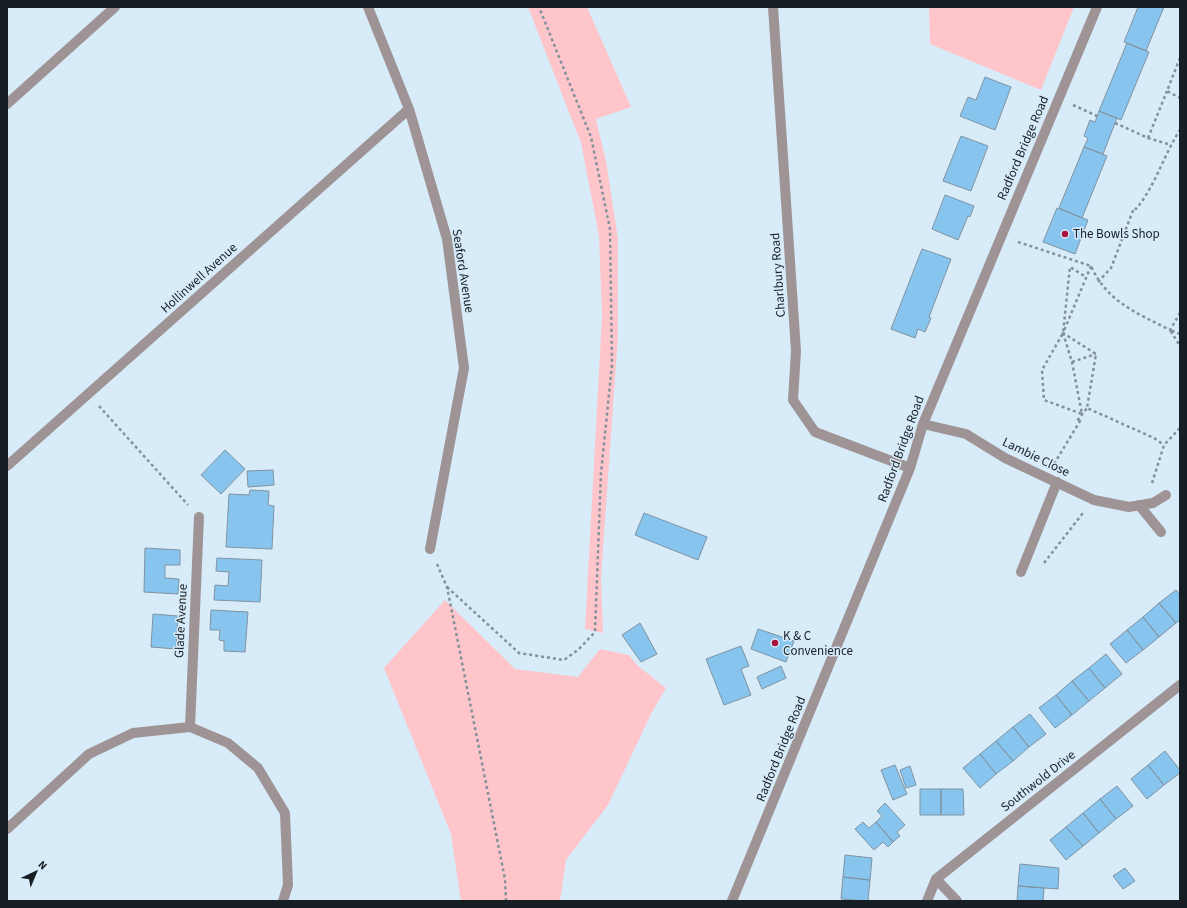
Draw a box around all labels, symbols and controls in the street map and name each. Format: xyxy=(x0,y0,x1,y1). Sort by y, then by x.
street label: Radford Bridge Road xyxy=(993,93,1053,203)
place label: The Bowls Shop xyxy=(1073,225,1160,243)
street label: Seaford Avenue xyxy=(447,228,479,314)
marker: The Bowls Shop xyxy=(1060,229,1070,239)
street label: Charlbury Road xyxy=(766,232,790,318)
street label: Hollinwell Avenue xyxy=(157,239,241,317)
street label: Radford Bridge Road xyxy=(873,393,929,505)
street label: Lambie Close xyxy=(999,433,1073,481)
street label: Glade Avenue xyxy=(170,583,192,659)
place label: K & C Convenience xyxy=(783,627,853,660)
marker: K & C Convenience xyxy=(770,638,780,648)
street label: Radford Bridge Road xyxy=(752,694,810,804)
street label: Southwold Drive xyxy=(997,746,1079,816)
north arrow xyxy=(16,852,56,892)
text: N xyxy=(35,857,50,873)

